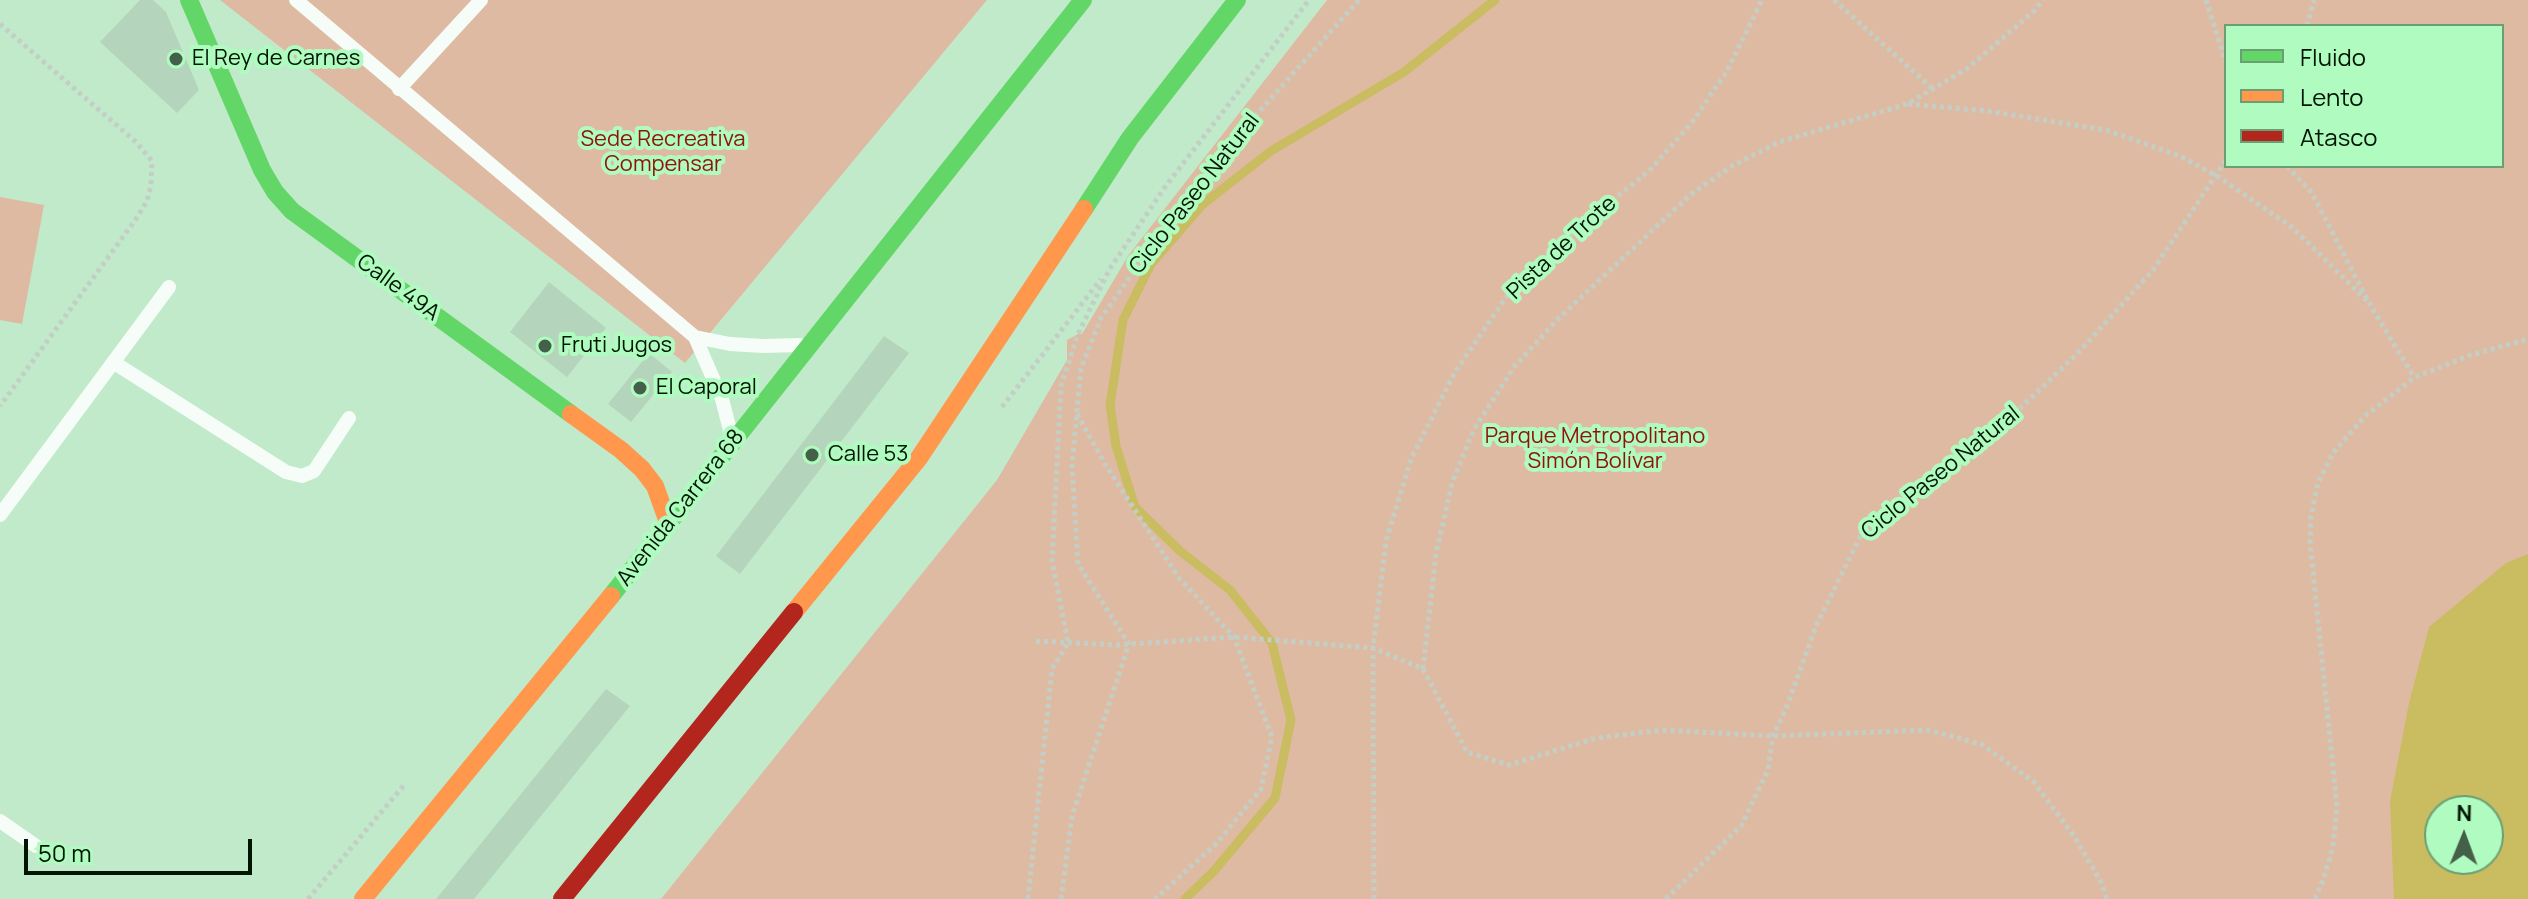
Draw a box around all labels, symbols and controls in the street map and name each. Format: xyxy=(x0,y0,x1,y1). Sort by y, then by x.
legend xyxy=(2224,24,2504,168)
text: Fluido xyxy=(2300,40,2366,73)
place label: El Rey de Carnes xyxy=(192,46,360,72)
marker: El Rey de Carnes xyxy=(167,50,185,68)
text: Lento xyxy=(2300,80,2364,113)
street label: Ciclo Paseo Natural xyxy=(1124,109,1266,279)
text: Atasco xyxy=(2300,120,2377,153)
park label: Sede Recreativa Compensar xyxy=(581,127,745,178)
street label: Pista de Trote xyxy=(1502,191,1622,305)
street label: Calle 49A xyxy=(351,249,445,327)
place label: Fruti Jugos xyxy=(561,333,672,359)
marker: Fruti Jugos xyxy=(536,337,554,355)
place label: El Caporal xyxy=(656,375,757,401)
marker: El Caporal xyxy=(631,379,649,397)
street label: Ciclo Paseo Natural xyxy=(1856,401,2026,545)
park label: Parque Metropolitano Simón Bolívar xyxy=(1485,424,1705,476)
street label: Avenida Carrera 68 xyxy=(612,425,750,591)
place label: Calle 53 xyxy=(828,442,908,468)
marker: Calle 53 xyxy=(803,446,821,464)
north arrow xyxy=(2424,795,2504,875)
text: N xyxy=(2456,798,2473,828)
scale bar xyxy=(28,823,256,873)
text: 50 m xyxy=(38,836,92,869)

